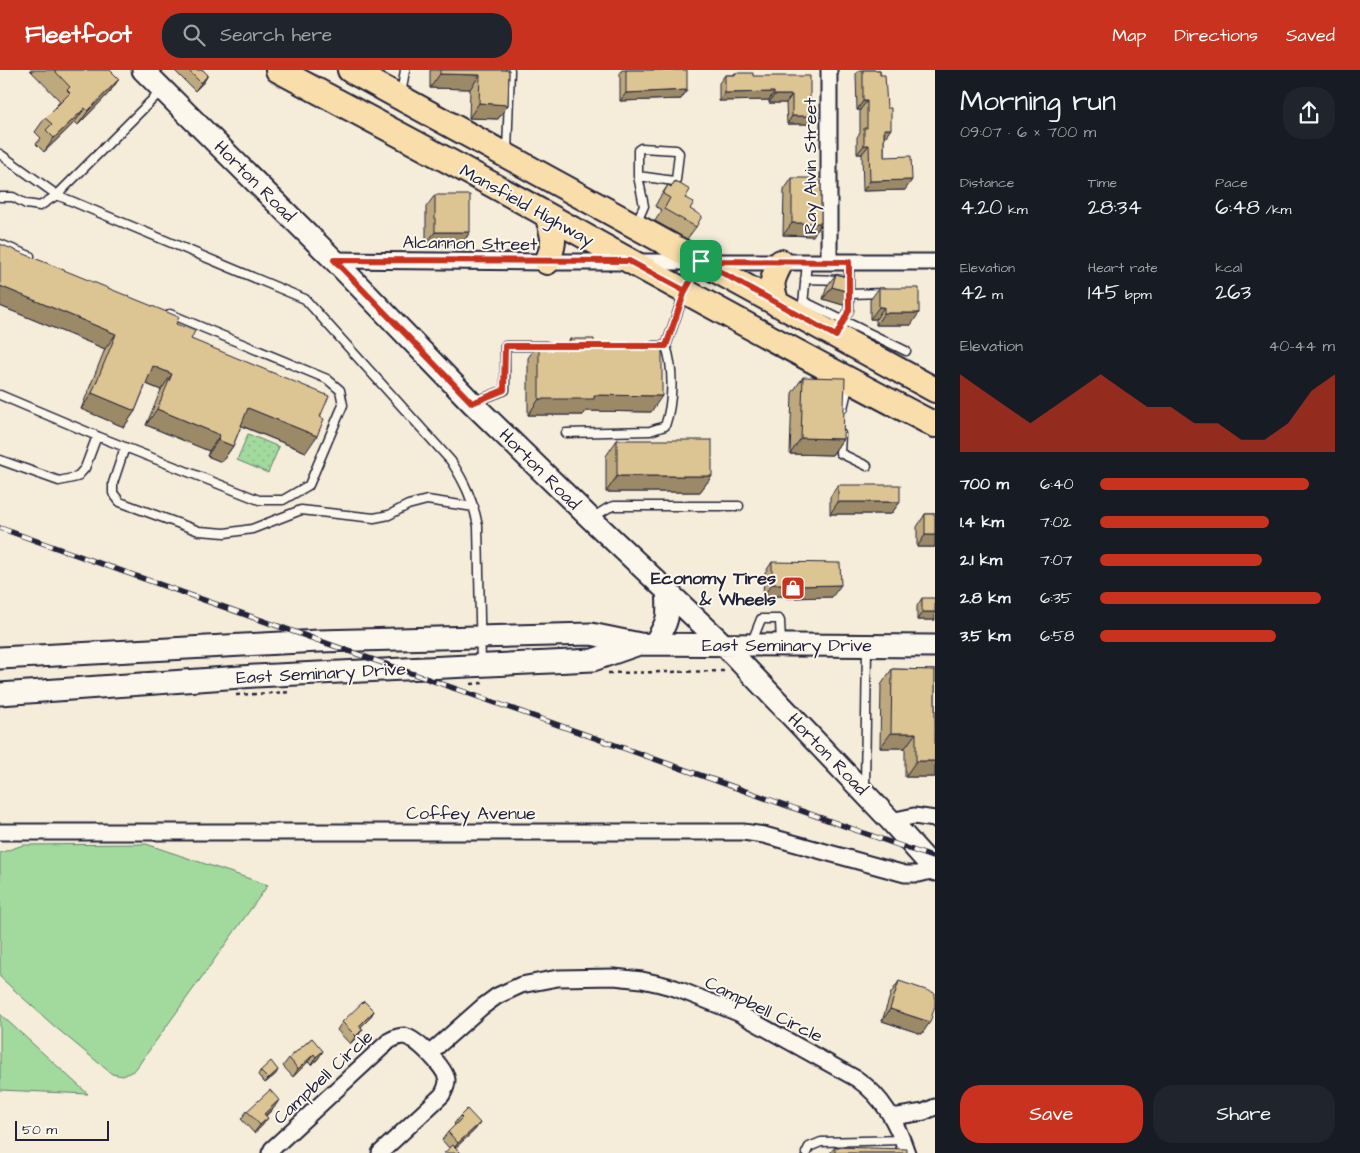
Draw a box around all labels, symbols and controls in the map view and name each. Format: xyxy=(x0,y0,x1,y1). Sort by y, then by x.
search box xyxy=(162,13,512,58)
text: Fleetfoot xyxy=(25,18,132,52)
icon: search xyxy=(180,21,208,49)
text: Search here xyxy=(220,22,332,49)
text: Map xyxy=(1112,23,1146,48)
text: Directions xyxy=(1174,23,1258,48)
text: Saved xyxy=(1286,23,1335,48)
text: Morning run xyxy=(960,82,1116,121)
button: share xyxy=(1283,87,1335,139)
street label: Ray Alvin Street xyxy=(798,97,824,235)
text: 09:07 · 6 × 700 m xyxy=(960,121,1096,143)
street label: Horton Road xyxy=(208,135,301,228)
street label: Mansfield Highway xyxy=(455,158,598,254)
text: Distance xyxy=(960,173,1014,193)
text: Time xyxy=(1088,173,1117,193)
text: Pace xyxy=(1215,173,1248,193)
text: 4.20 xyxy=(960,193,1003,222)
text: 28:34 xyxy=(1088,193,1142,222)
text: 6:48 xyxy=(1215,193,1260,222)
text: km xyxy=(1003,200,1028,220)
text: /km xyxy=(1260,200,1291,220)
street label: Alcannon Street xyxy=(402,230,538,257)
pin xyxy=(680,240,722,282)
icon: arrive xyxy=(687,247,715,275)
text: Elevation xyxy=(960,258,1015,278)
text: Heart rate xyxy=(1088,258,1158,278)
text: kcal xyxy=(1215,258,1242,278)
text: 42 xyxy=(960,278,986,307)
text: 145 xyxy=(1088,278,1120,307)
text: 263 xyxy=(1215,278,1251,307)
text: m xyxy=(986,285,1003,305)
text: bpm xyxy=(1120,285,1152,305)
text: Elevation xyxy=(960,335,1023,357)
text: 40–44 m xyxy=(1268,335,1335,357)
street label: Horton Road xyxy=(493,423,586,516)
text: 700 m xyxy=(960,473,1009,495)
text: 6:40 xyxy=(1040,473,1074,495)
text: 1.4 km xyxy=(960,511,1004,533)
text: 7:02 xyxy=(1040,511,1072,533)
text: 2.1 km xyxy=(960,549,1002,571)
text: 7:07 xyxy=(1040,549,1072,571)
place label: Economy Tires & Wheels xyxy=(651,566,776,612)
shop icon: Economy Tires & Wheels xyxy=(780,575,806,601)
text: 2.8 km xyxy=(960,587,1010,609)
text: 6:35 xyxy=(1040,587,1072,609)
text: 3.5 km xyxy=(960,625,1010,647)
text: 6:58 xyxy=(1040,625,1074,647)
street label: East Seminary Drive xyxy=(702,633,872,659)
street label: East Seminary Drive xyxy=(236,657,407,691)
street label: Horton Road xyxy=(782,708,873,801)
street label: Coffey Avenue xyxy=(406,801,536,827)
street label: Campbell Circle xyxy=(701,970,827,1049)
street label: Campbell Circle xyxy=(268,1024,379,1130)
button: Save xyxy=(960,1085,1143,1143)
button: Share xyxy=(1153,1085,1335,1143)
scale bar xyxy=(15,1118,109,1141)
text: 50 m xyxy=(22,1120,57,1140)

